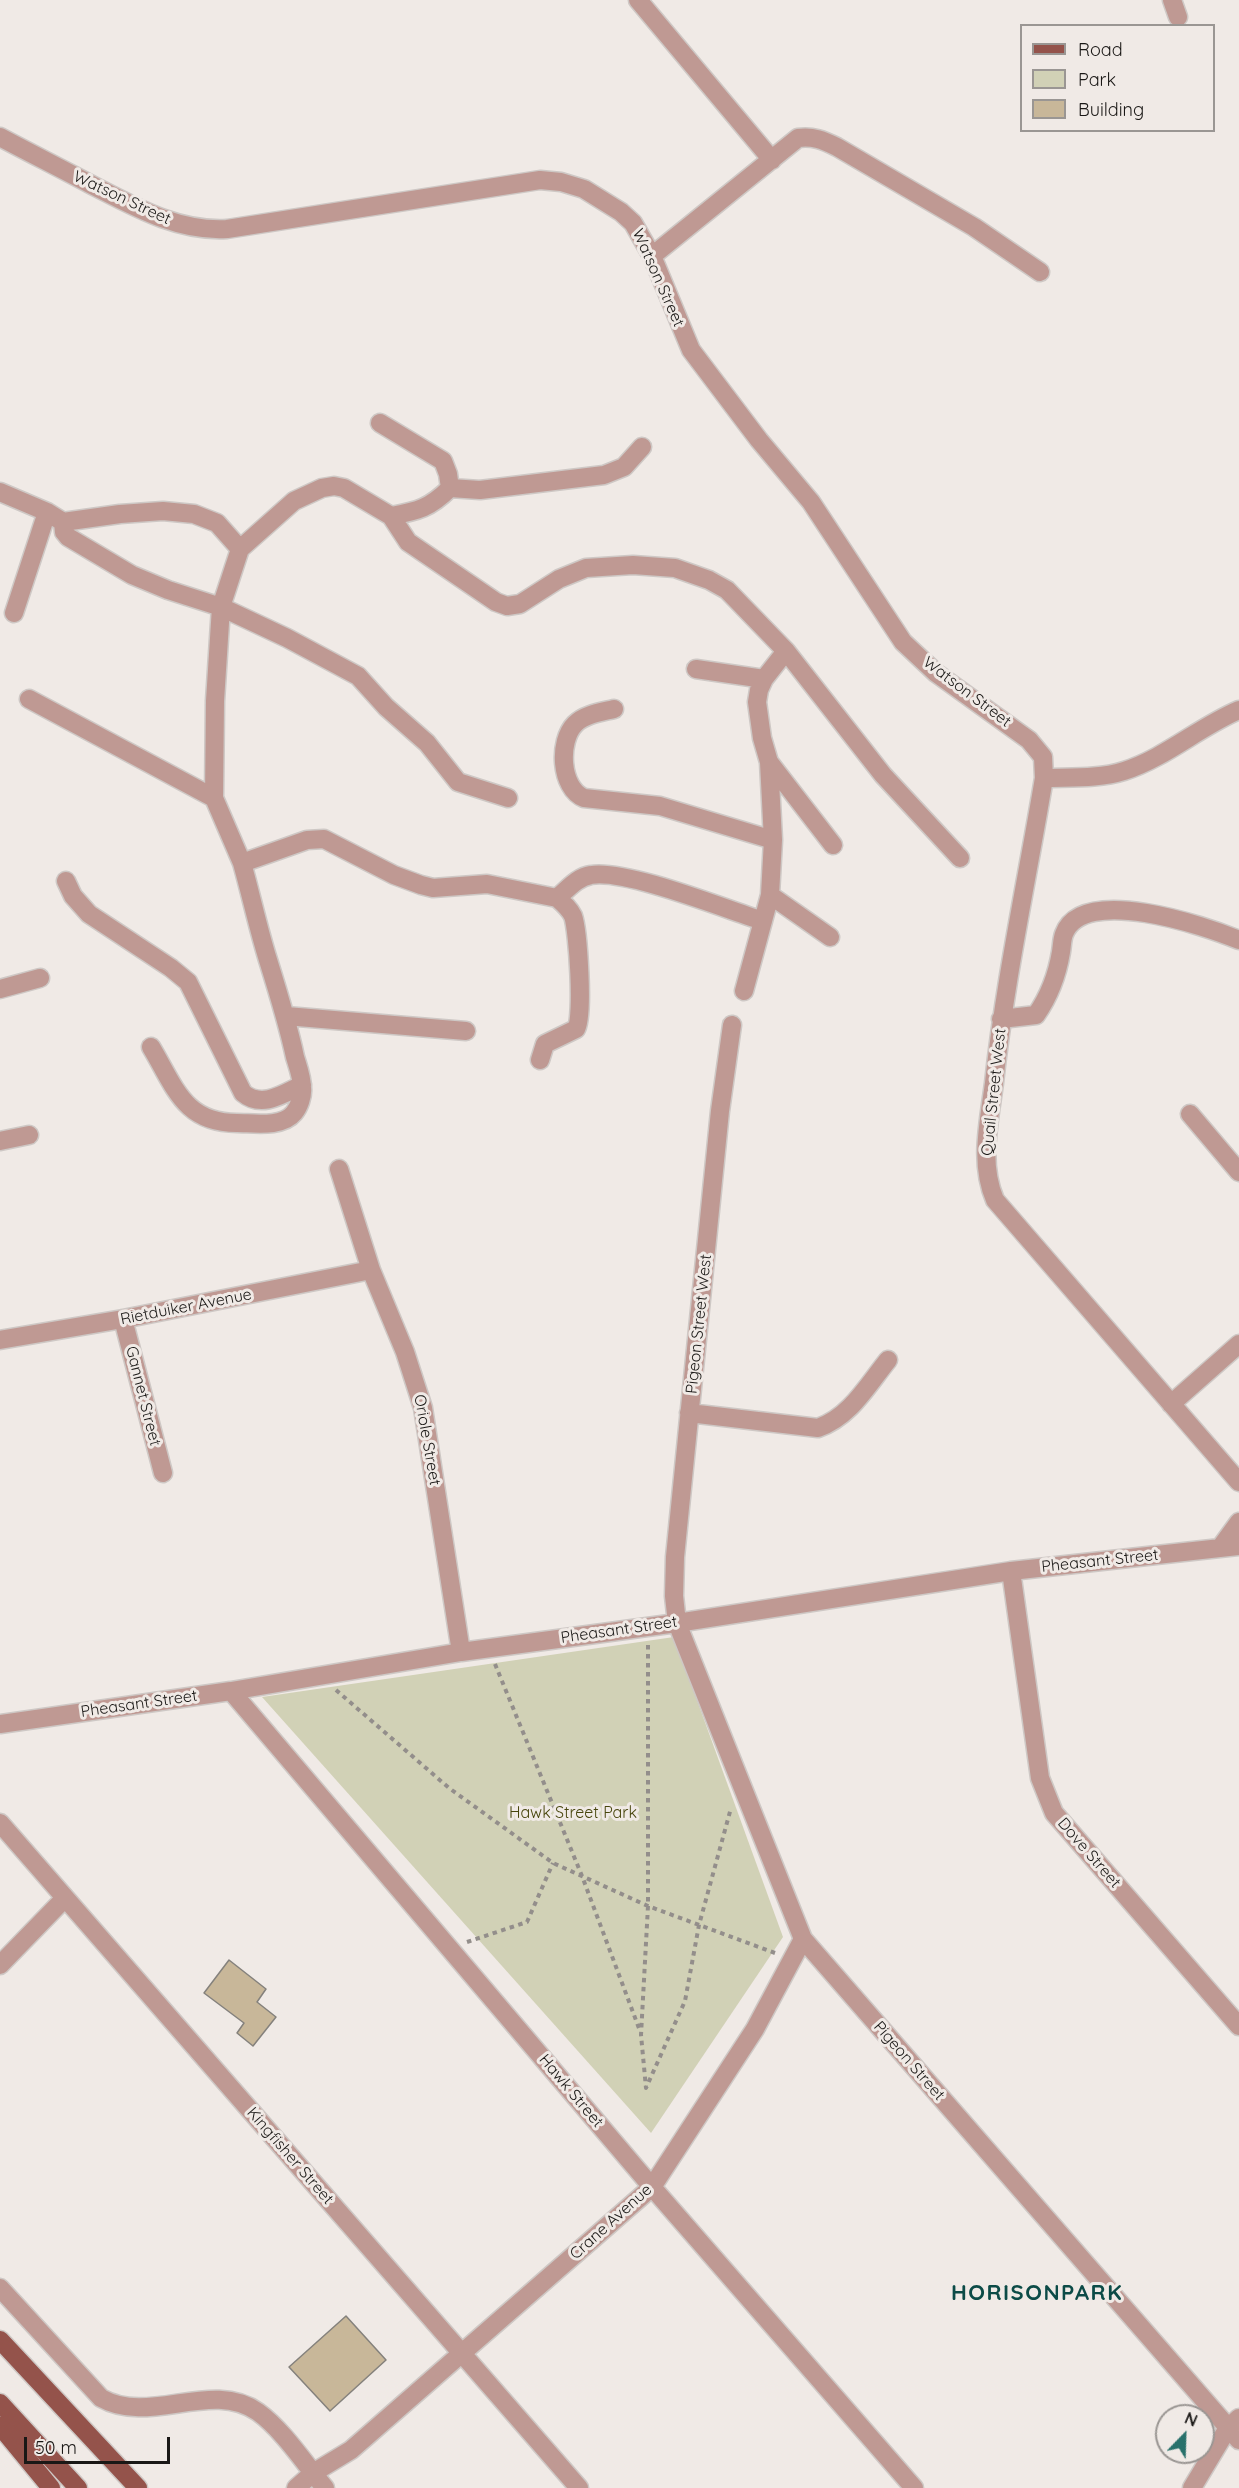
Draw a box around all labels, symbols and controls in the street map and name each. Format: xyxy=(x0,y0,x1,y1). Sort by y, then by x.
legend xyxy=(1020,24,1215,132)
text: Road xyxy=(1078,38,1123,61)
text: Park xyxy=(1078,68,1116,91)
text: Building xyxy=(1078,98,1144,121)
street label: Watson Street xyxy=(70,167,174,229)
street label: Watson Street xyxy=(628,226,688,330)
street label: Watson Street xyxy=(919,653,1015,731)
street label: Quail Street West xyxy=(978,1027,1010,1157)
street label: Pigeon Street West xyxy=(682,1253,716,1395)
street label: Rietduiker Avenue xyxy=(119,1285,253,1329)
street label: Gannet Street xyxy=(121,1344,165,1448)
street label: Oriole Street xyxy=(410,1393,444,1487)
street label: Pheasant Street xyxy=(1041,1545,1159,1577)
street label: Pheasant Street xyxy=(559,1612,679,1648)
street label: Pheasant Street xyxy=(79,1686,199,1722)
park label: Hawk Street Park xyxy=(509,1803,637,1823)
street label: Dove Street xyxy=(1053,1814,1125,1892)
street label: Pigeon Street xyxy=(869,2017,949,2105)
street label: Hawk Street xyxy=(535,2050,607,2132)
street label: Kingfisher Street xyxy=(243,2103,337,2209)
street label: Crane Avenue xyxy=(566,2180,656,2264)
district label: HORISONPARK xyxy=(951,2280,1123,2306)
north arrow xyxy=(1155,2404,1215,2464)
text: N xyxy=(1182,2408,1201,2431)
scale bar xyxy=(27,2425,172,2463)
text: 50 m xyxy=(35,2436,77,2459)

